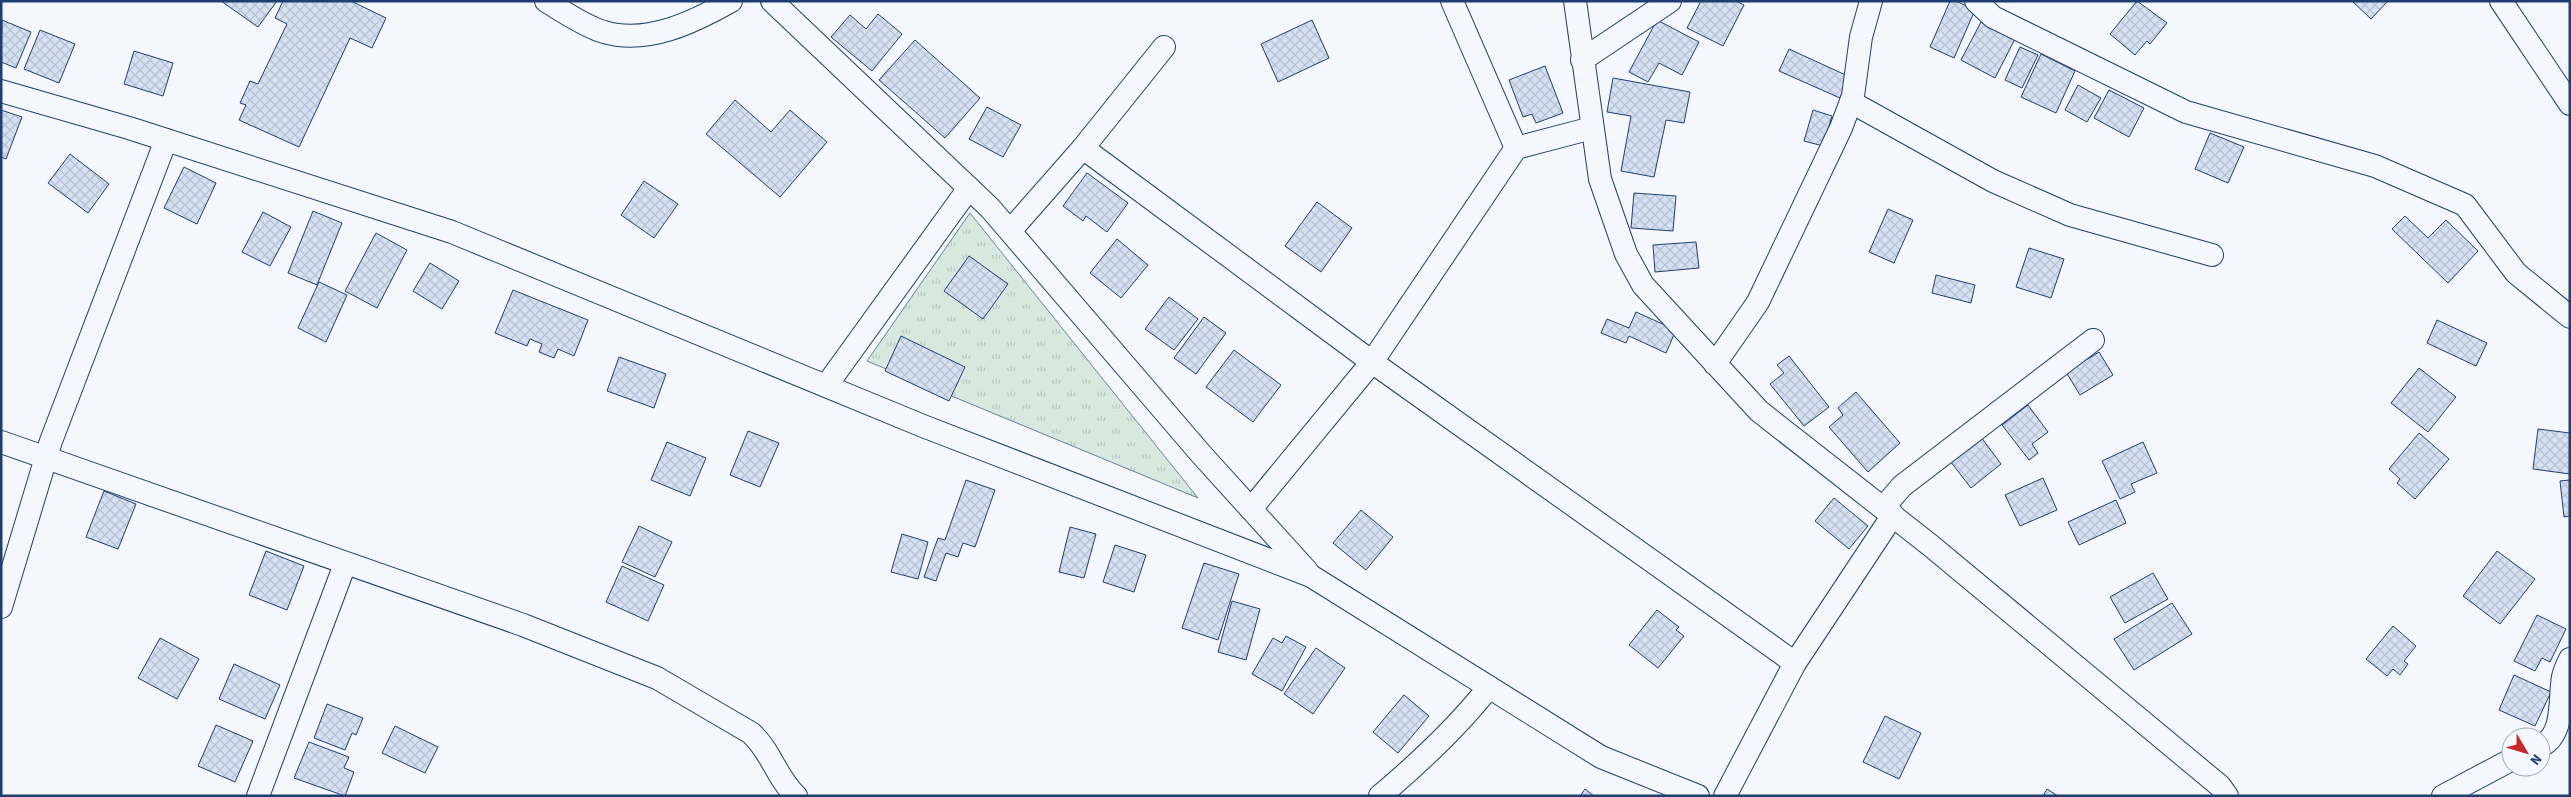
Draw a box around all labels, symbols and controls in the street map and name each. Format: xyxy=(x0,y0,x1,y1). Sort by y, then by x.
north arrow xyxy=(2501,727,2551,777)
text: N xyxy=(2525,750,2546,769)

